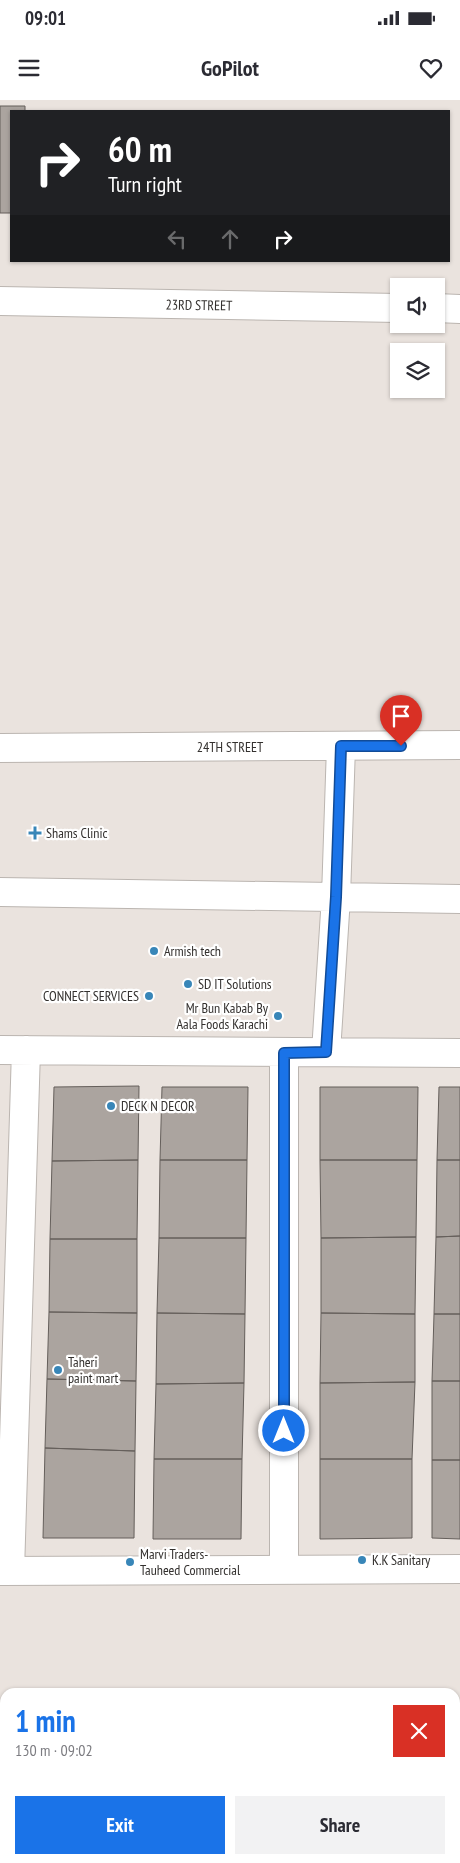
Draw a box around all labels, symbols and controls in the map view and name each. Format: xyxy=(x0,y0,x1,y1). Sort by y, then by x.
text: 09:01 xyxy=(25,6,66,30)
icon: menu xyxy=(15,54,43,82)
text: GoPilot xyxy=(201,54,259,82)
icon: heart xyxy=(417,54,445,82)
text: 60 m xyxy=(108,126,172,172)
icon: right xyxy=(25,130,90,195)
text: Turn right xyxy=(108,170,182,198)
icon: left xyxy=(163,225,191,253)
icon: ahead xyxy=(216,225,244,253)
icon: right xyxy=(269,225,297,253)
map controls xyxy=(390,278,445,398)
button: sound xyxy=(390,278,445,333)
street label: 23RD STREET xyxy=(165,295,233,315)
button: layers xyxy=(390,343,445,398)
pin xyxy=(380,695,422,746)
icon: arrive xyxy=(387,702,415,730)
street label: 24TH STREET xyxy=(197,738,264,756)
place label: Shams Clinic xyxy=(46,824,107,842)
marker: Shams Clinic xyxy=(28,826,42,840)
place label: Armish tech xyxy=(164,942,221,960)
marker: Armish tech xyxy=(148,945,160,957)
place label: SD IT Solutions xyxy=(198,975,272,993)
marker: SD IT Solutions xyxy=(182,978,194,990)
place label: CONNECT SERVICES xyxy=(43,987,139,1005)
marker: CONNECT SERVICES xyxy=(143,990,155,1002)
place label: Mr Bun Kabab By Aala Foods Karachi xyxy=(176,999,269,1033)
marker: Mr Bun Kabab By Aala Foods Karachi xyxy=(272,1010,284,1022)
place label: DECK N DECOR xyxy=(121,1097,195,1115)
marker: DECK N DECOR xyxy=(105,1100,117,1112)
place label: Taheri paint mart xyxy=(68,1353,119,1387)
marker: Taheri paint mart xyxy=(52,1364,64,1376)
position arrow xyxy=(257,1404,309,1456)
place label: Marvi Traders- Tauheed Commercial xyxy=(140,1545,241,1579)
place label: K.K Sanitary xyxy=(372,1551,431,1569)
marker: K.K Sanitary xyxy=(356,1554,368,1566)
marker: Marvi Traders- Tauheed Commercial xyxy=(124,1556,136,1568)
text: 1 min xyxy=(15,1701,76,1740)
button: close xyxy=(393,1705,445,1757)
text: 130 m · 09:02 xyxy=(15,1740,93,1760)
button: Exit xyxy=(15,1796,225,1854)
button: Share xyxy=(235,1796,445,1854)

